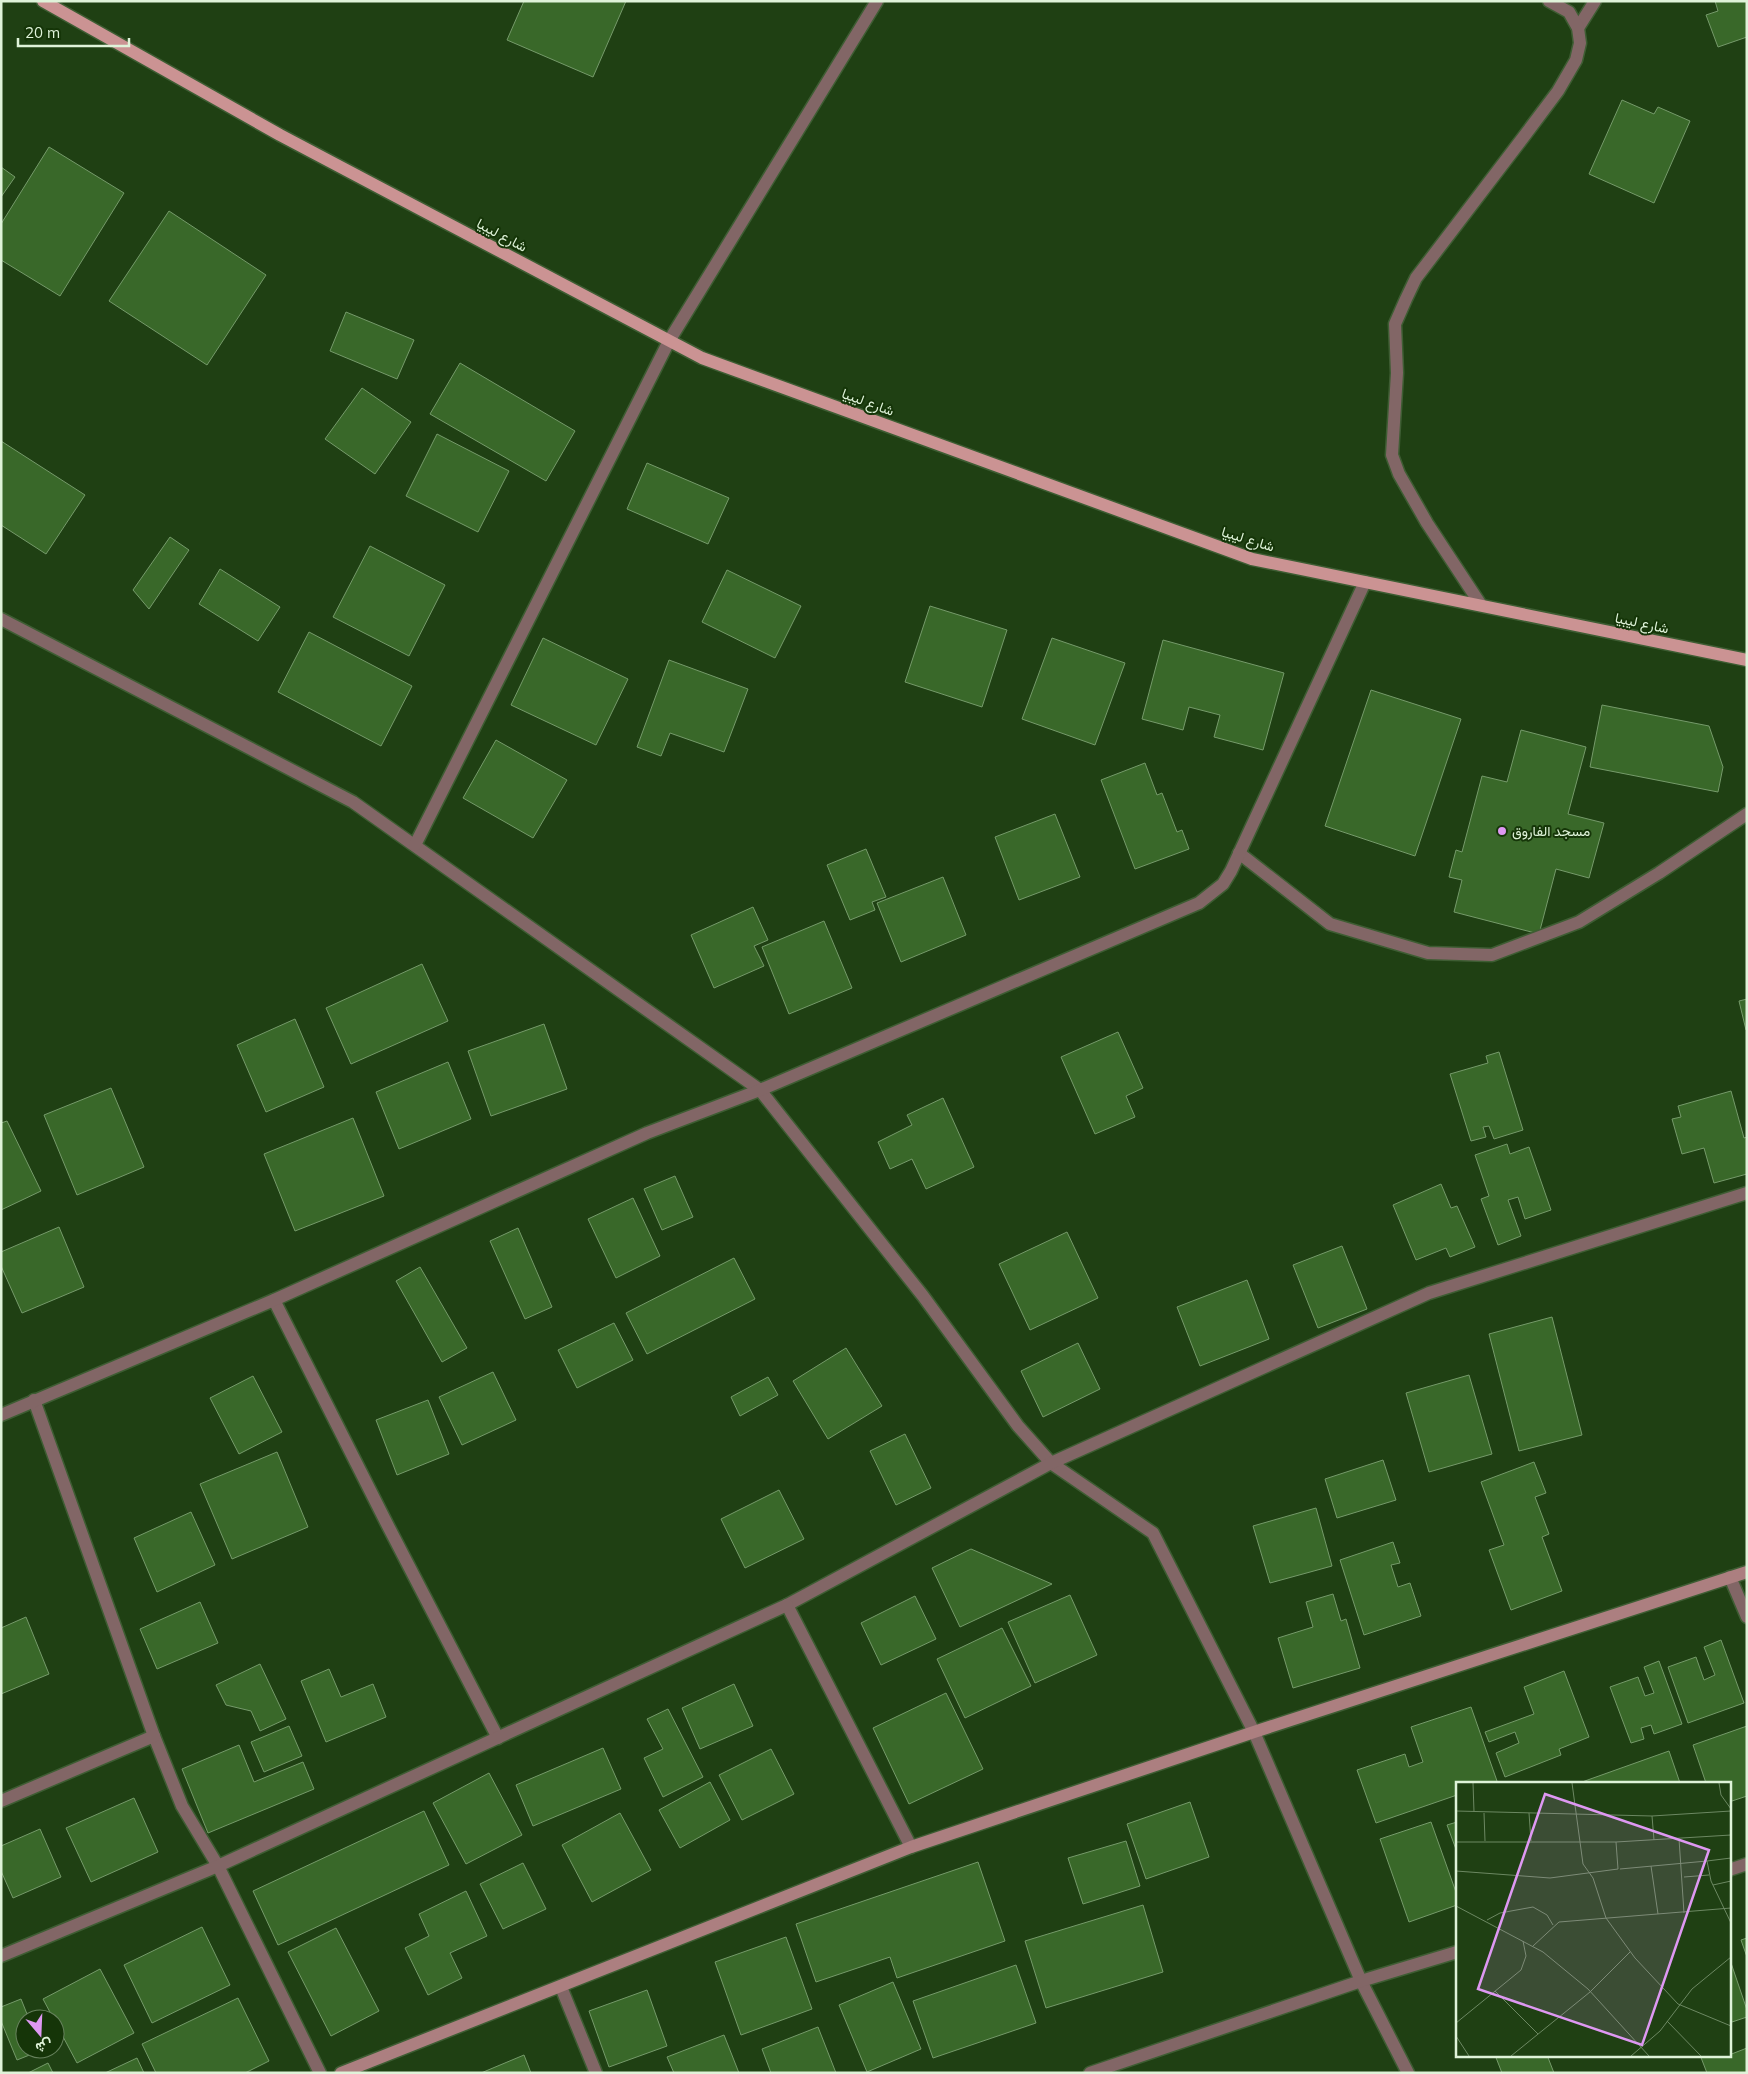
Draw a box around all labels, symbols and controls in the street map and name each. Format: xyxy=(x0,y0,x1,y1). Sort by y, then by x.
scale bar xyxy=(18,15,129,47)
text: 20 m xyxy=(25,23,60,42)
street label: شارع ليبيا xyxy=(473,214,530,258)
street label: شارع ليبيا xyxy=(839,384,897,422)
street label: شارع ليبيا xyxy=(1219,522,1277,557)
street label: شارع ليبيا xyxy=(1613,609,1671,639)
place label: مسجد الفاروق xyxy=(1512,822,1590,840)
marker: مسجد الفاروق xyxy=(1496,825,1508,837)
inset map xyxy=(1456,1782,1730,2056)
north arrow xyxy=(15,2009,65,2059)
text: ش xyxy=(33,2035,55,2058)

